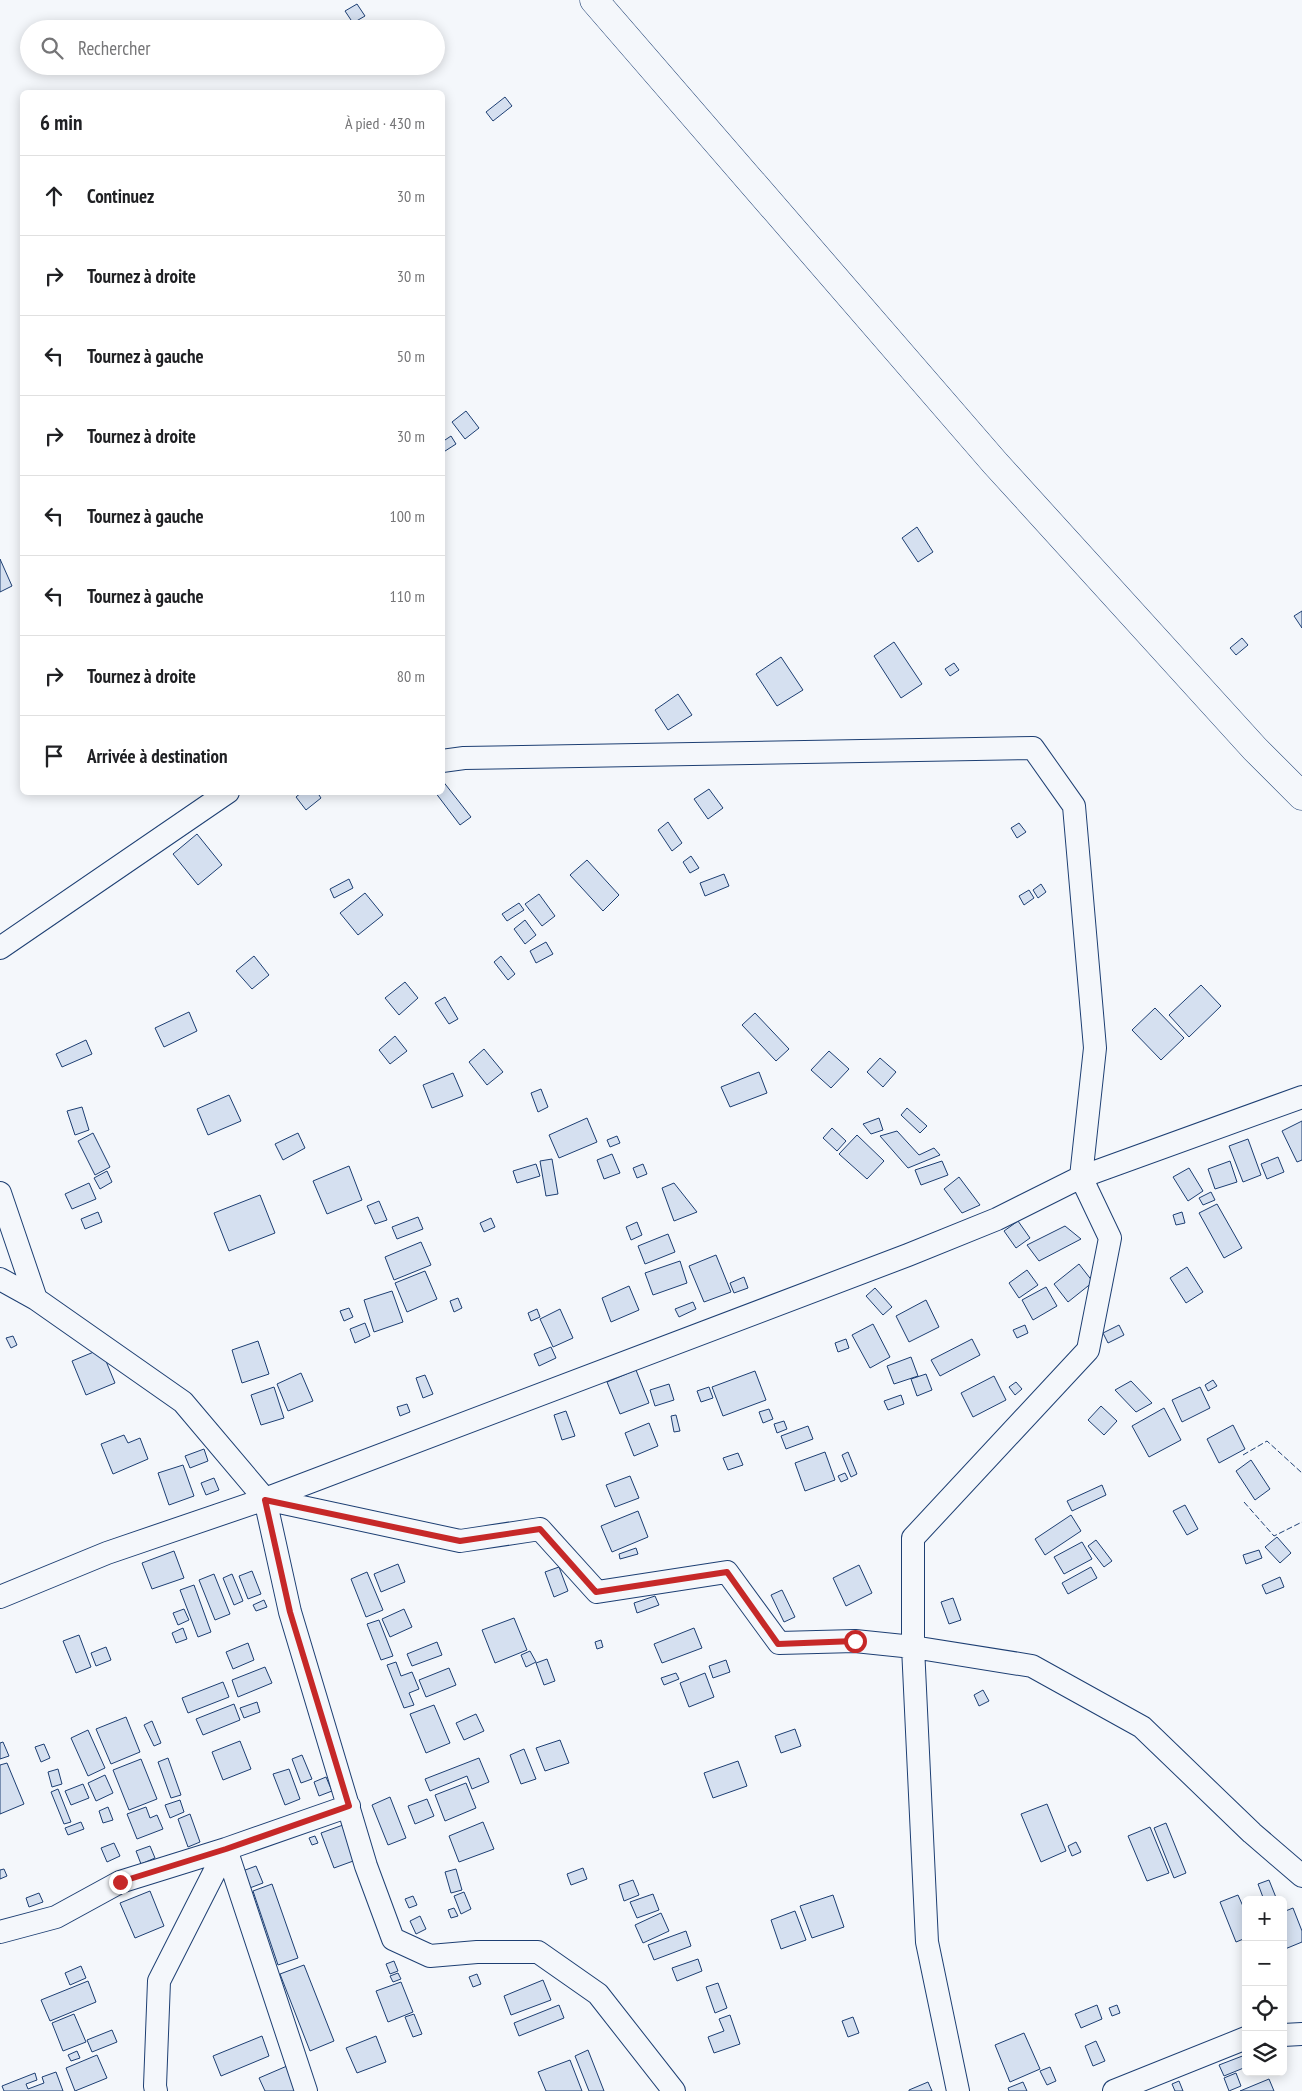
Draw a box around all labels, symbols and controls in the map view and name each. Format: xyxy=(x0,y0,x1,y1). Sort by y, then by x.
search box xyxy=(20,20,445,75)
icon: search xyxy=(38,34,66,62)
text: Rechercher xyxy=(78,36,150,60)
text: 6 min xyxy=(40,109,82,136)
text: À pied · 430 m xyxy=(345,113,425,133)
icon: ahead xyxy=(40,182,68,210)
text: Continuez xyxy=(87,184,154,208)
text: 30 m xyxy=(397,186,425,206)
icon: right xyxy=(40,262,68,290)
text: Tournez à droite xyxy=(87,264,196,288)
text: 30 m xyxy=(397,266,425,286)
icon: left xyxy=(40,342,68,370)
text: Tournez à gauche xyxy=(87,344,204,368)
text: 50 m xyxy=(397,346,425,366)
icon: right xyxy=(40,422,68,450)
text: Tournez à droite xyxy=(87,424,196,448)
text: 30 m xyxy=(397,426,425,446)
icon: left xyxy=(40,502,68,530)
text: Tournez à gauche xyxy=(87,504,204,528)
text: 100 m xyxy=(390,506,425,526)
icon: left xyxy=(40,582,68,610)
text: Tournez à gauche xyxy=(87,584,204,608)
text: 110 m xyxy=(390,586,425,606)
icon: right xyxy=(40,662,68,690)
text: Tournez à droite xyxy=(87,664,196,688)
text: 80 m xyxy=(397,666,425,686)
icon: arrive xyxy=(40,742,68,770)
text: Arrivée à destination xyxy=(87,744,228,768)
route start xyxy=(844,1630,867,1653)
route end xyxy=(109,1871,132,1894)
map controls xyxy=(1242,1896,1287,2076)
button: + xyxy=(1242,1896,1287,1941)
button: − xyxy=(1242,1941,1287,1986)
button: locate xyxy=(1242,1986,1287,2031)
button: layers xyxy=(1242,2031,1287,2076)

